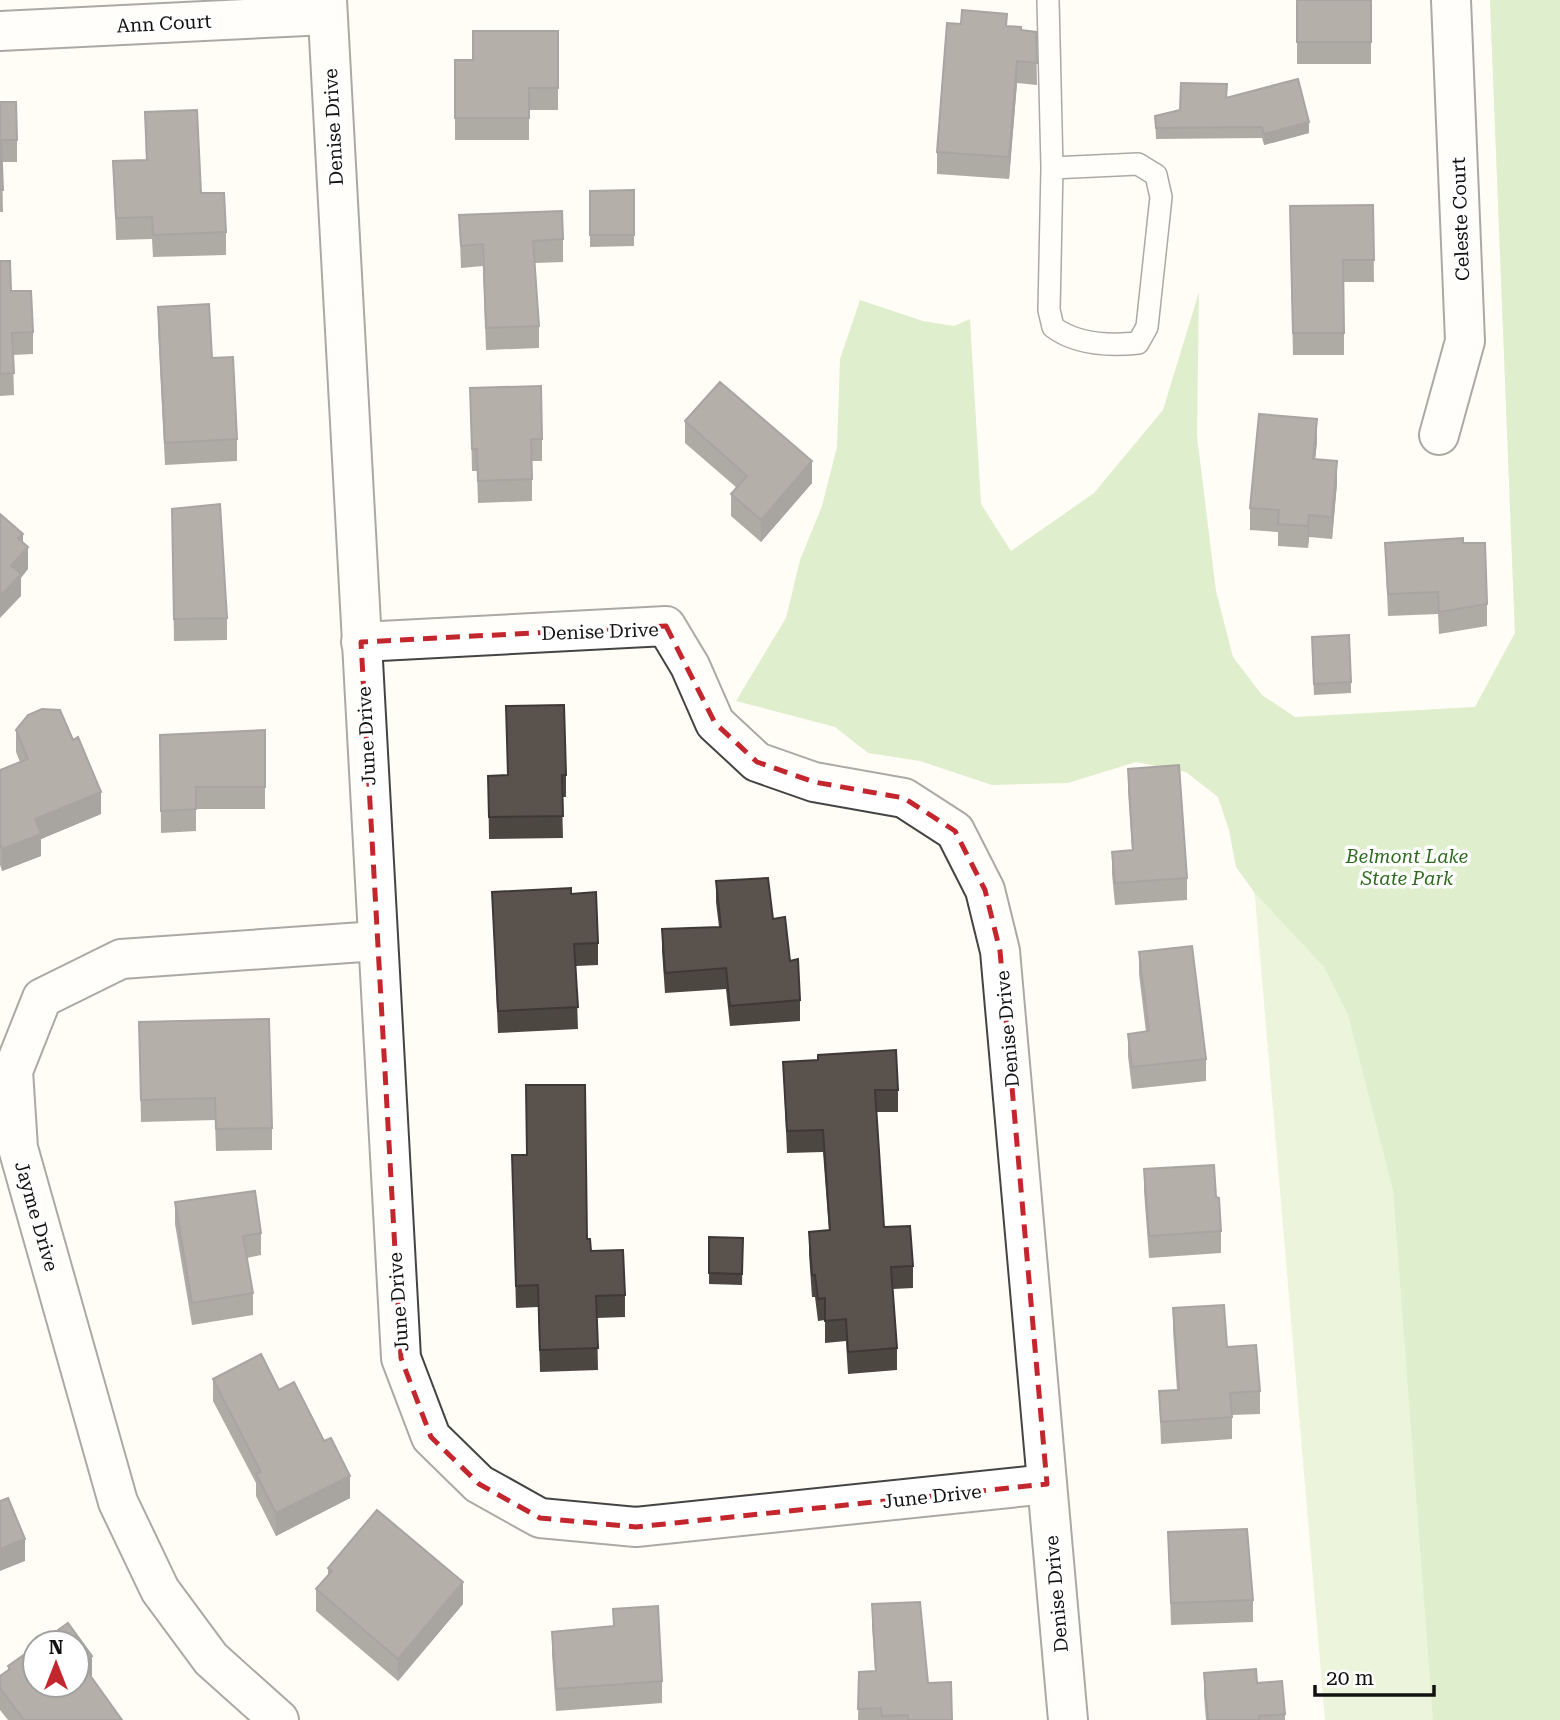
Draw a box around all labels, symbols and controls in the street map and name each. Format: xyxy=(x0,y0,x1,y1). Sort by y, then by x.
street label: Ann Court xyxy=(116,10,212,37)
street label: Denise Drive xyxy=(319,68,348,186)
street label: Celeste Court xyxy=(1447,157,1474,281)
street label: Denise Drive xyxy=(541,618,659,645)
street label: June Drive xyxy=(352,686,381,786)
park label: Belmont Lake State Park xyxy=(1345,845,1469,890)
street label: Denise Drive xyxy=(991,969,1024,1088)
street label: Jayme Drive xyxy=(10,1158,63,1274)
street label: June Drive xyxy=(384,1252,413,1352)
street label: June Drive xyxy=(881,1480,983,1513)
street label: Denise Drive xyxy=(1040,1534,1073,1653)
north arrow xyxy=(21,1629,91,1699)
text: N xyxy=(49,1636,64,1659)
scale bar xyxy=(1315,1654,1434,1698)
text: 20 m xyxy=(1326,1666,1374,1690)

